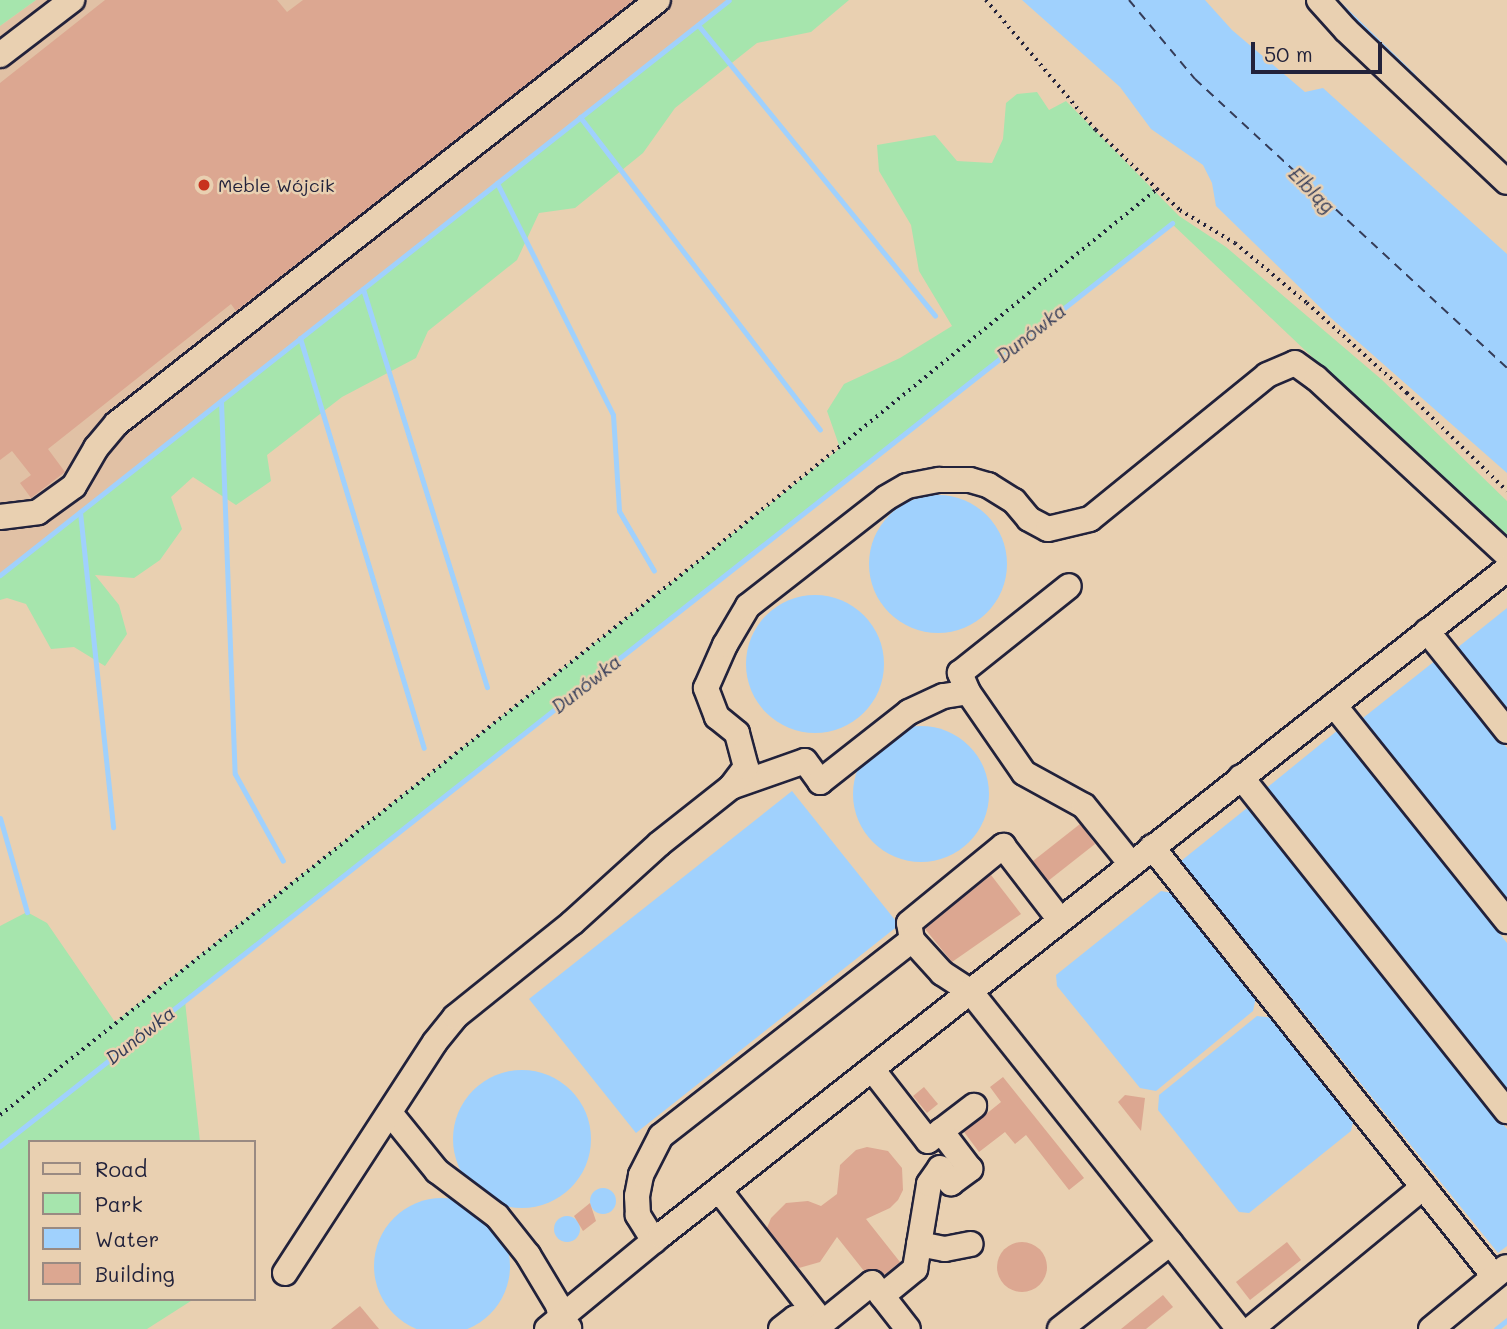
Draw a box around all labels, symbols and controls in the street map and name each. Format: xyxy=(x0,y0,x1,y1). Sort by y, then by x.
scale bar xyxy=(1255,28,1386,72)
text: 50 m xyxy=(1264,40,1313,67)
water label: Elbląg xyxy=(1284,162,1340,218)
place label: Meble Wójcik xyxy=(218,174,335,196)
marker: Meble Wójcik xyxy=(196,177,212,193)
water label: Dunówka xyxy=(992,299,1070,367)
water label: Dunówka xyxy=(547,650,625,718)
water label: Dunówka xyxy=(101,1001,179,1069)
legend xyxy=(28,1140,256,1301)
text: Road xyxy=(95,1155,147,1182)
text: Park xyxy=(95,1190,143,1217)
text: Water xyxy=(95,1225,159,1252)
text: Building xyxy=(95,1260,175,1287)

